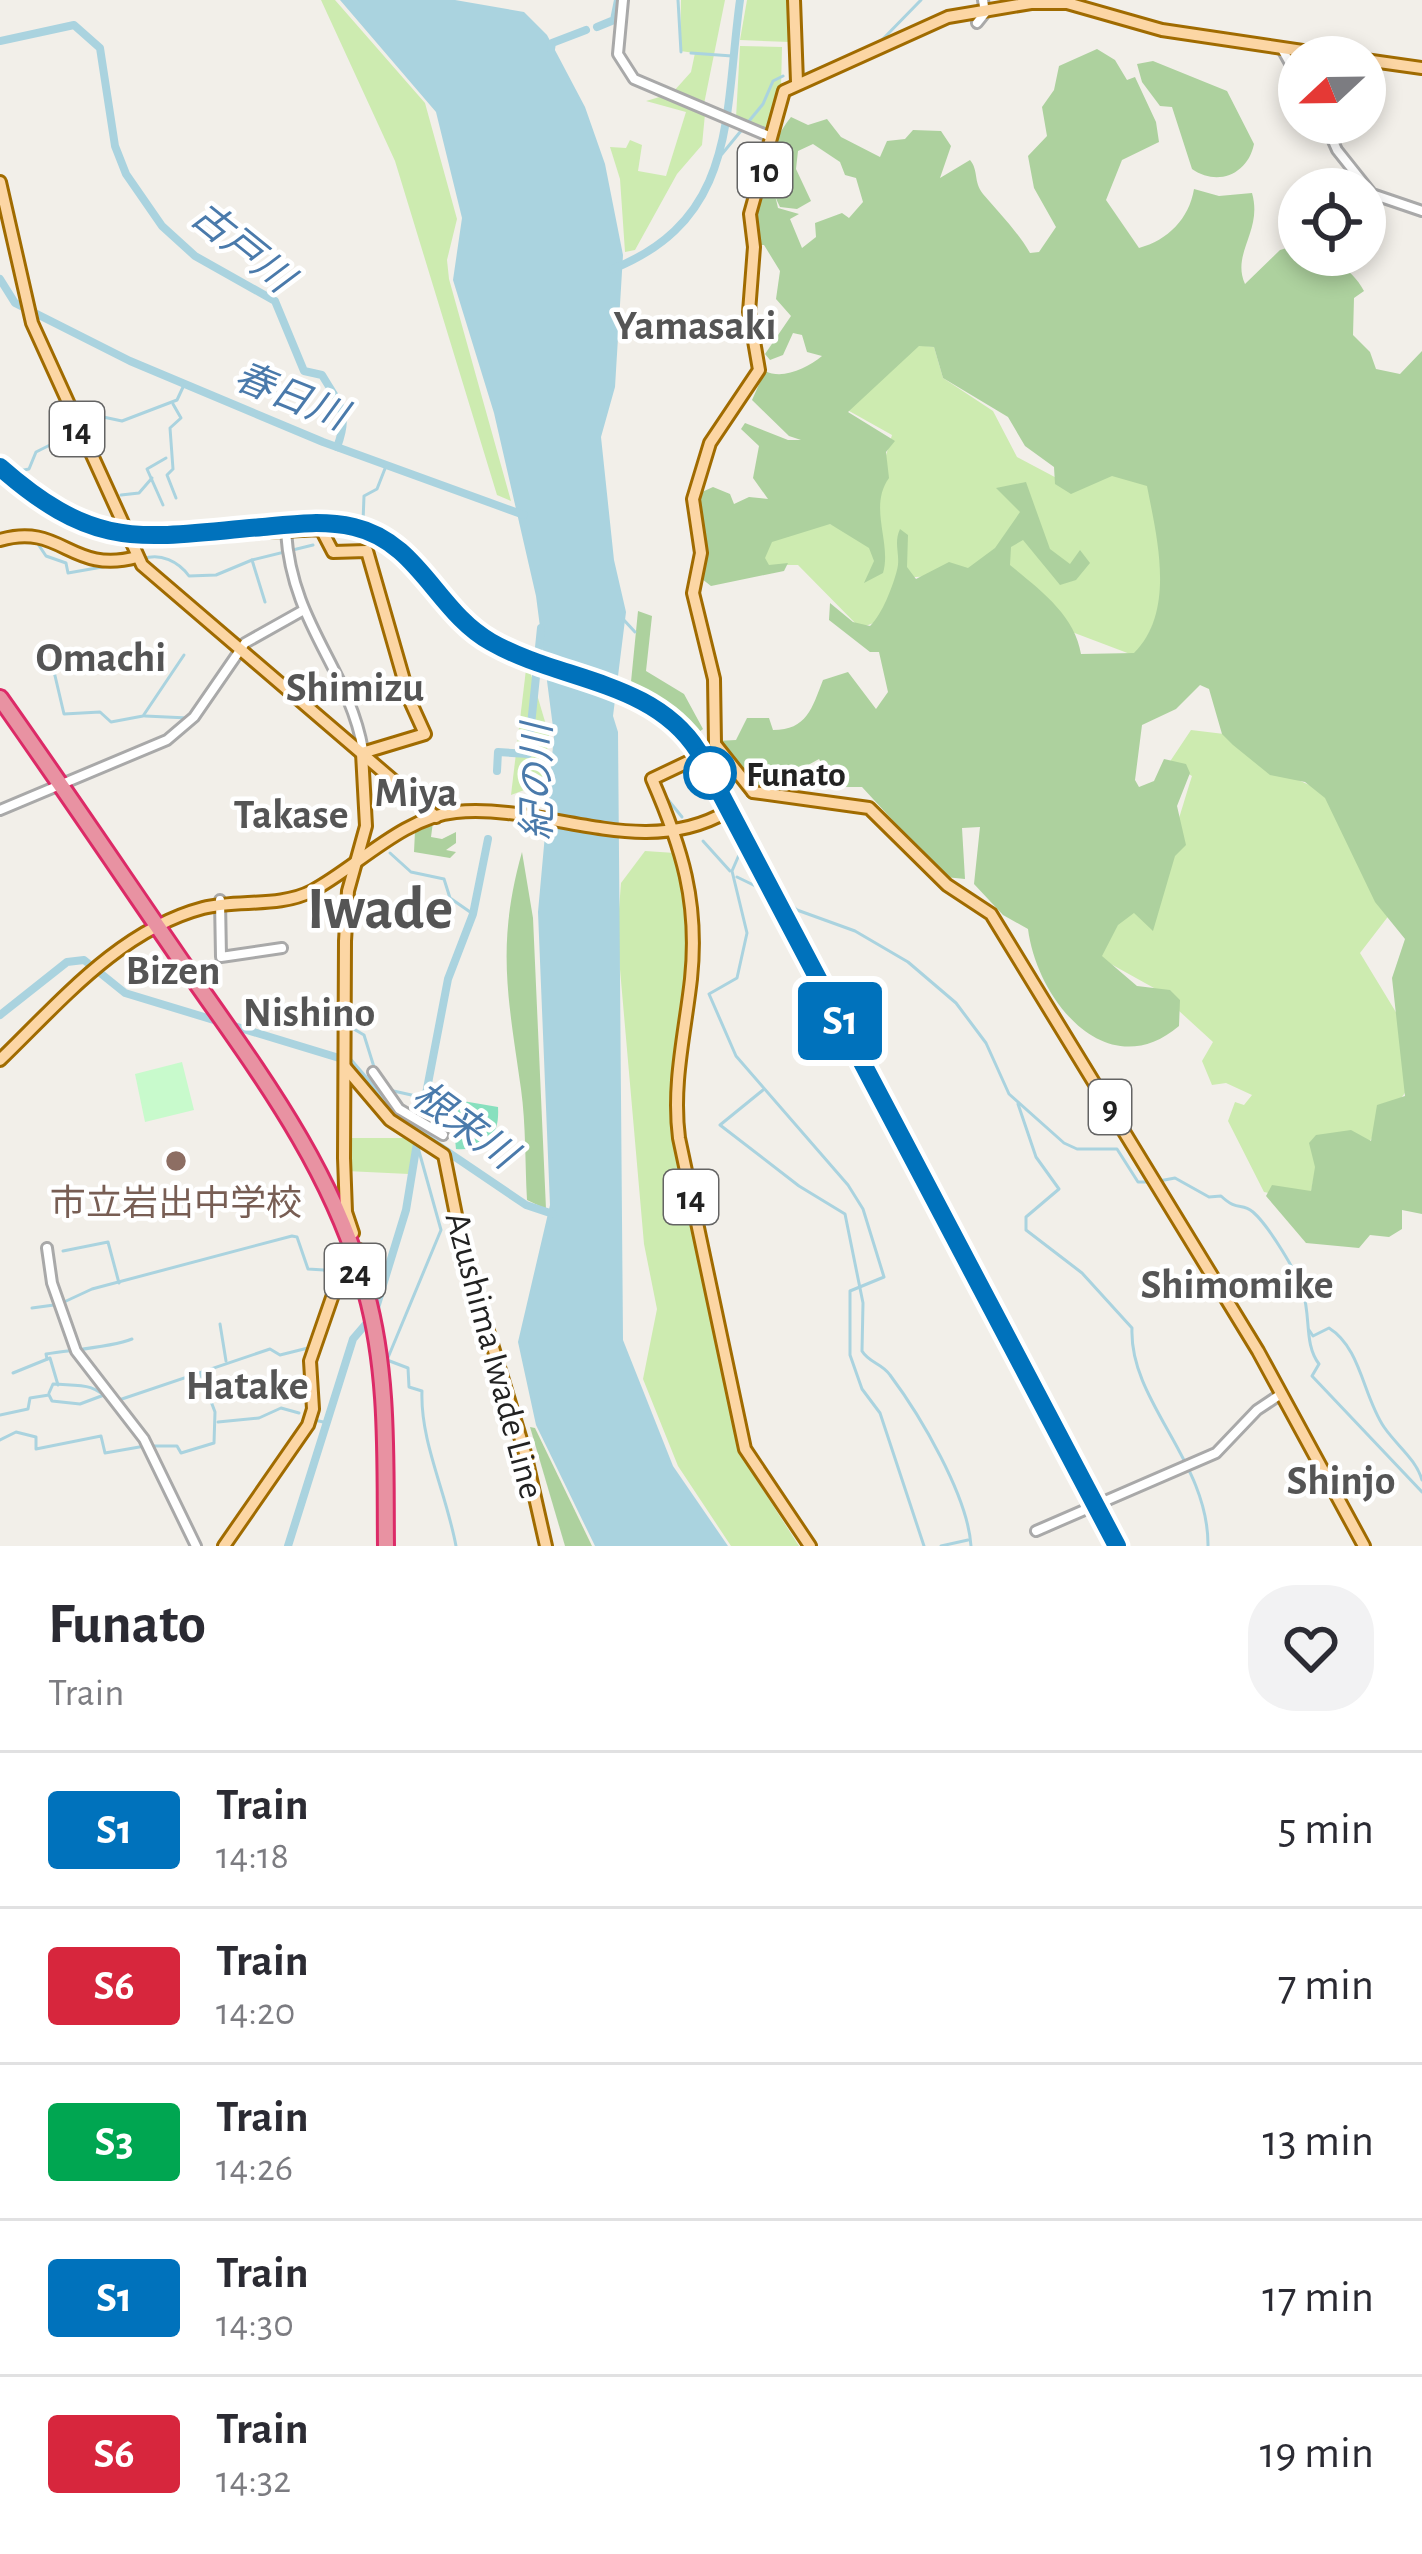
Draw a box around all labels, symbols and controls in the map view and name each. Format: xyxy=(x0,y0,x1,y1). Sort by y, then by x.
north arrow xyxy=(1278,36,1386,144)
map controls xyxy=(1278,36,1386,276)
road number: 10 xyxy=(738,143,792,197)
button: locate xyxy=(1278,168,1386,276)
water label: 古戸川 xyxy=(184,194,304,302)
district label: Yamasaki xyxy=(614,305,776,347)
water label: 春日川 xyxy=(229,355,356,439)
road number: 14 xyxy=(50,402,104,456)
district label: Omachi xyxy=(36,637,166,679)
district label: Shimizu xyxy=(286,667,424,709)
water label: 紀の川 xyxy=(517,720,558,841)
marker: Funato xyxy=(685,748,735,798)
place label: Funato xyxy=(746,757,846,793)
district label: Miya xyxy=(375,772,457,814)
district label: Takase xyxy=(234,794,348,836)
district label: Iwade xyxy=(307,880,453,940)
district label: Bizen xyxy=(126,950,220,992)
line badge: S1 xyxy=(786,982,894,1060)
district label: Nishino xyxy=(243,992,375,1034)
text: S1 xyxy=(822,1000,858,1042)
water label: 根来川 xyxy=(405,1074,527,1179)
road number: 9 xyxy=(1089,1080,1131,1134)
marker: 市立岩出中学校 xyxy=(163,1148,189,1174)
road number: 14 xyxy=(664,1170,718,1224)
place label: 市立岩出中学校 xyxy=(50,1184,302,1222)
street label: Azushima Iwade Line xyxy=(439,1208,550,1503)
road number: 24 xyxy=(325,1244,385,1298)
district label: Shimomike xyxy=(1140,1264,1334,1306)
district label: Hatake xyxy=(185,1365,309,1407)
district label: Shinjo xyxy=(1287,1460,1395,1502)
button: heart xyxy=(1248,1585,1374,1711)
text: Funato xyxy=(48,1596,206,1653)
text: Train xyxy=(48,1674,124,1713)
text: Train xyxy=(216,1783,308,1828)
text: 5 min xyxy=(1278,1807,1374,1852)
text: S1 xyxy=(96,1809,132,1851)
text: 14:18 xyxy=(216,1837,289,1876)
text: Train xyxy=(216,1939,308,1984)
text: 7 min xyxy=(1278,1963,1374,2008)
text: S6 xyxy=(93,1965,135,2007)
text: 14:20 xyxy=(216,1993,295,2032)
text: Train xyxy=(216,2095,308,2140)
text: 13 min xyxy=(1262,2119,1374,2164)
text: S3 xyxy=(94,2121,134,2163)
text: 14:26 xyxy=(216,2149,293,2188)
text: Train xyxy=(216,2251,308,2296)
text: 17 min xyxy=(1262,2275,1374,2320)
text: S1 xyxy=(96,2277,132,2319)
text: 14:30 xyxy=(216,2305,294,2344)
text: Train xyxy=(216,2407,308,2452)
text: 19 min xyxy=(1260,2431,1374,2476)
text: S6 xyxy=(93,2433,135,2475)
text: 14:32 xyxy=(216,2461,291,2500)

